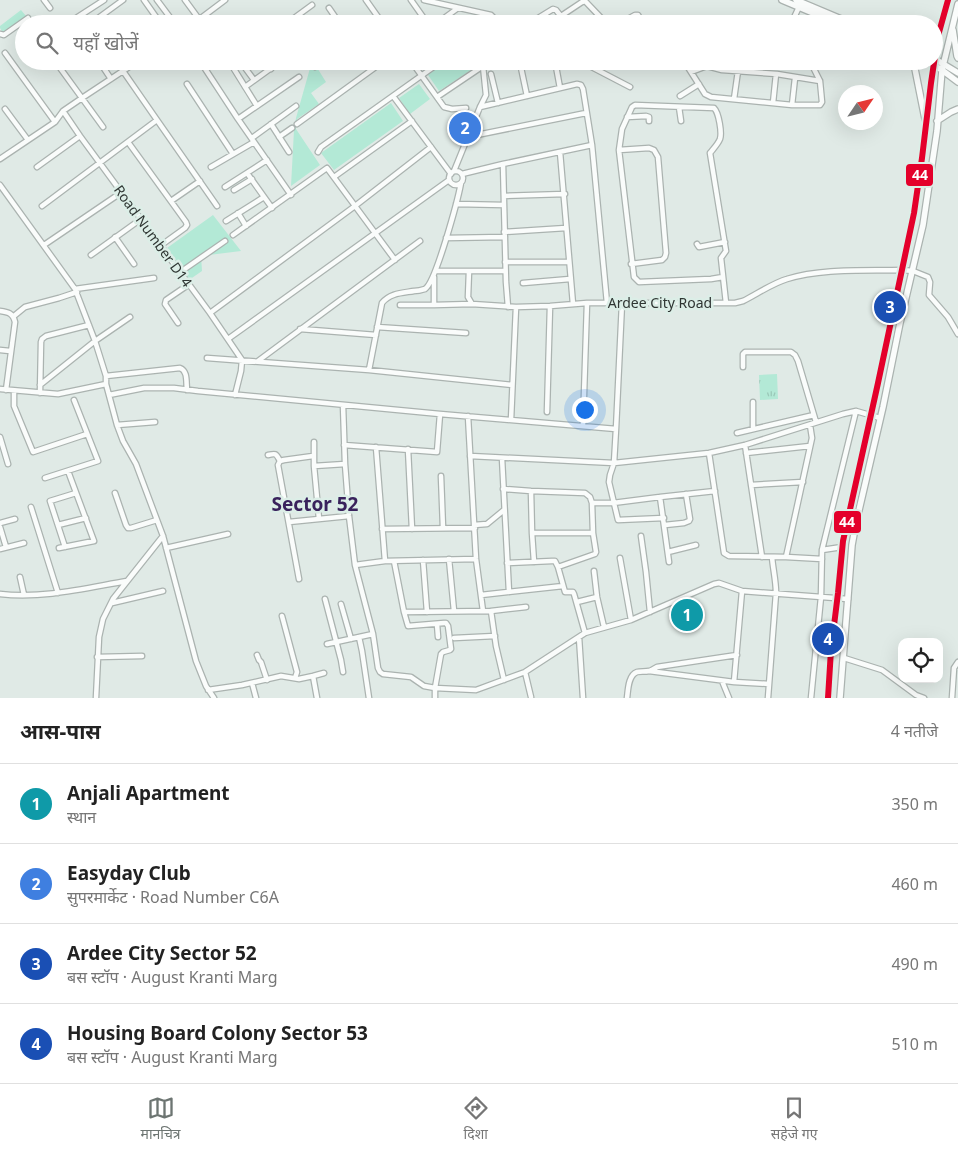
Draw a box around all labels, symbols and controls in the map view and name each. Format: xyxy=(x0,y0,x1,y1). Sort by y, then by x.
search box xyxy=(15,15,943,70)
icon: search xyxy=(33,29,61,57)
text: यहाँ खोजें xyxy=(73,30,139,56)
north arrow xyxy=(838,85,883,130)
pin: 2 xyxy=(449,109,481,147)
line badge: 44 xyxy=(905,163,934,187)
text: 44 xyxy=(912,165,928,184)
street label: Road Number D14 xyxy=(110,181,197,291)
pin: 3 xyxy=(874,288,906,326)
street label: Ardee City Road xyxy=(608,293,712,312)
your location xyxy=(572,397,598,423)
district label: Sector 52 xyxy=(272,491,359,517)
line badge: 44 xyxy=(833,510,862,534)
text: 44 xyxy=(839,512,855,531)
pin: 1 xyxy=(671,596,703,634)
pin: 4 xyxy=(812,620,844,658)
map controls xyxy=(898,638,943,683)
button: locate xyxy=(898,638,943,683)
text: आस-पास xyxy=(20,717,101,745)
text: 4 नतीजे xyxy=(891,720,938,742)
text: Anjali Apartment xyxy=(67,780,230,806)
text: 1 xyxy=(31,793,41,815)
text: 350 m xyxy=(891,793,938,815)
text: स्थान xyxy=(67,806,96,828)
text: Easyday Club xyxy=(67,860,191,886)
text: 2 xyxy=(31,873,41,895)
text: 460 m xyxy=(891,873,938,895)
text: सुपरमार्केट · Road Number C6A xyxy=(67,886,279,908)
text: Ardee City Sector 52 xyxy=(67,940,257,966)
text: 3 xyxy=(31,953,41,975)
text: 490 m xyxy=(891,953,938,975)
text: बस स्टॉप · August Kranti Marg xyxy=(67,966,278,988)
text: Housing Board Colony Sector 53 xyxy=(67,1020,368,1046)
text: 4 xyxy=(31,1033,41,1055)
text: 510 m xyxy=(891,1033,938,1055)
text: बस स्टॉप · August Kranti Marg xyxy=(67,1046,278,1068)
tab: मानचित्र xyxy=(141,1094,181,1143)
tab: दिशा xyxy=(462,1094,490,1143)
tab: सहेजे गए xyxy=(771,1094,817,1143)

